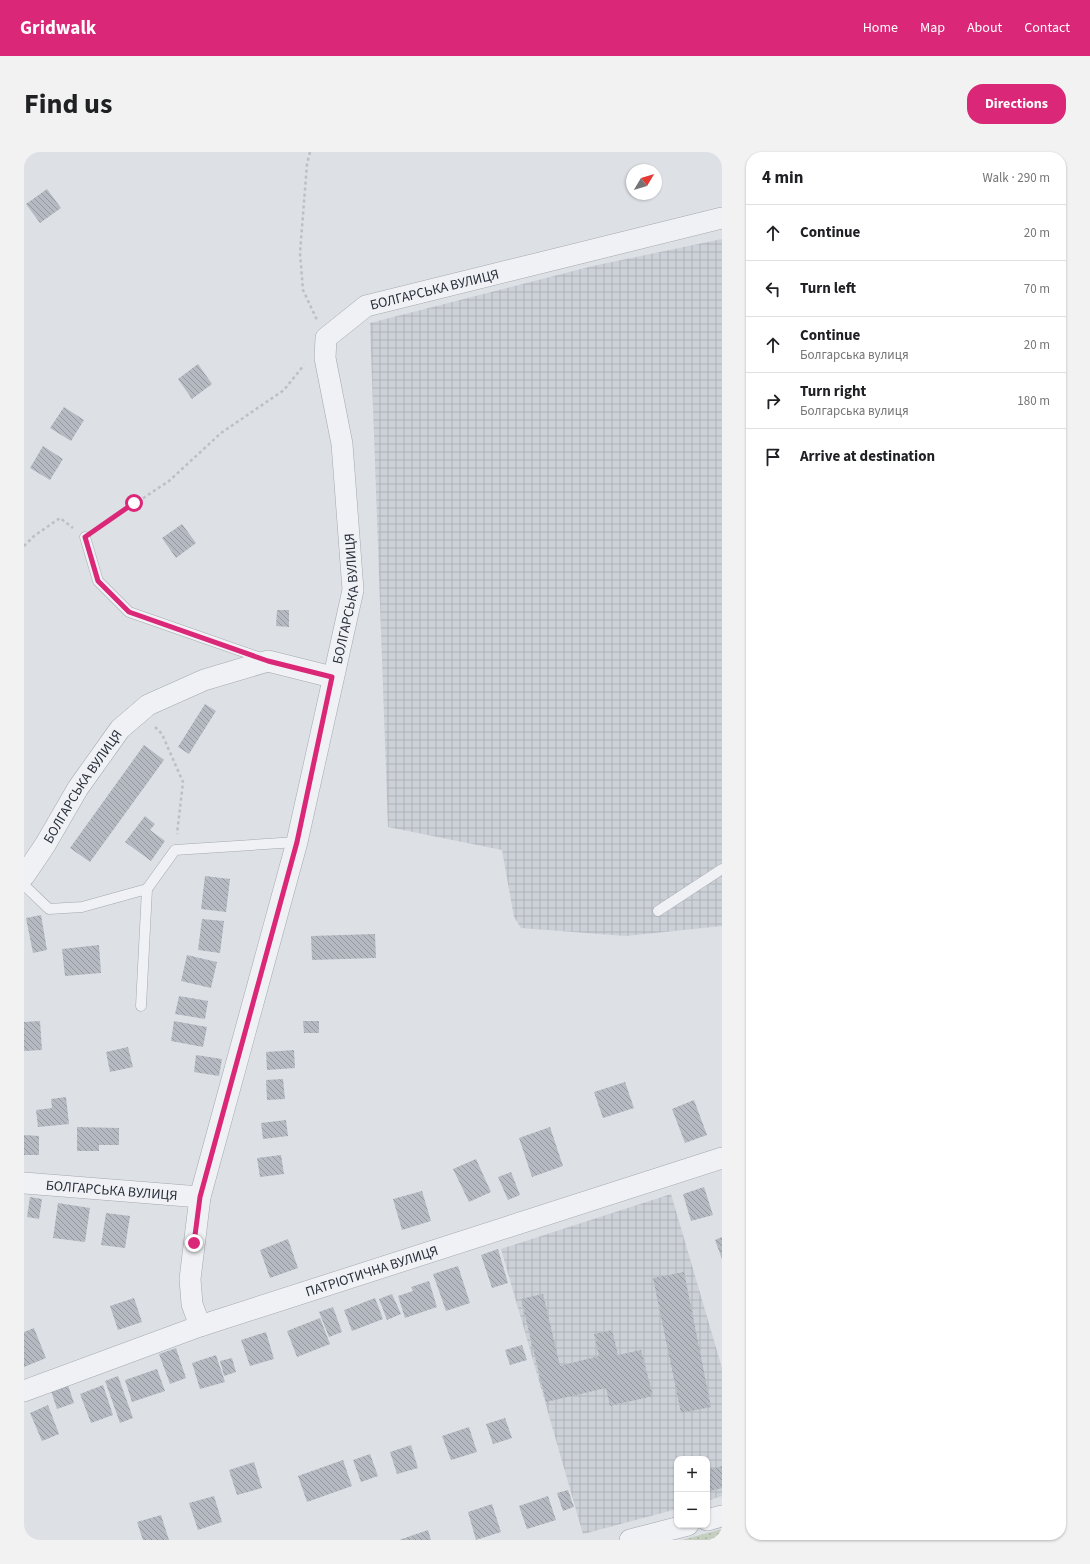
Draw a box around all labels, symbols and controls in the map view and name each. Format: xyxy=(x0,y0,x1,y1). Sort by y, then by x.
text: Gridwalk xyxy=(20,15,96,42)
text: Home xyxy=(863,18,898,38)
text: Map xyxy=(920,18,945,38)
text: About xyxy=(967,18,1002,38)
text: Contact xyxy=(1024,18,1070,38)
text: Find us xyxy=(24,84,112,124)
button: Directions xyxy=(967,84,1066,124)
north arrow xyxy=(626,164,662,200)
text: 4 min xyxy=(762,166,803,190)
text: Walk · 290 m xyxy=(982,169,1050,187)
icon: ahead xyxy=(762,222,784,244)
text: Continue xyxy=(800,222,860,243)
text: 20 m xyxy=(1024,224,1050,242)
street label: БОЛГАРСЬКА ВУЛИЦЯ xyxy=(368,265,501,316)
icon: left xyxy=(762,278,784,300)
text: Turn left xyxy=(800,278,856,299)
text: 70 m xyxy=(1024,280,1050,298)
text: Continue xyxy=(800,325,860,346)
icon: ahead xyxy=(762,334,784,356)
text: 20 m xyxy=(1024,336,1050,354)
text: Болгарська вулиця xyxy=(800,346,909,364)
text: Turn right xyxy=(800,381,866,402)
icon: right xyxy=(762,390,784,412)
text: 180 m xyxy=(1017,392,1050,410)
text: Болгарська вулиця xyxy=(800,402,909,420)
icon: arrive xyxy=(762,446,784,468)
text: Arrive at destination xyxy=(800,446,935,467)
route start xyxy=(125,494,143,512)
street label: БОЛГАРСЬКА ВУЛИЦЯ xyxy=(328,533,364,666)
street label: БОЛГАРСЬКА ВУЛИЦЯ xyxy=(39,726,127,848)
street label: БОЛГАРСЬКА ВУЛИЦЯ xyxy=(45,1176,178,1206)
route end xyxy=(185,1234,203,1252)
street label: ПАТРІОТИЧНА ВУЛИЦЯ xyxy=(303,1241,441,1302)
map controls xyxy=(674,1456,710,1528)
button: + xyxy=(674,1456,710,1492)
button: − xyxy=(674,1492,710,1528)

